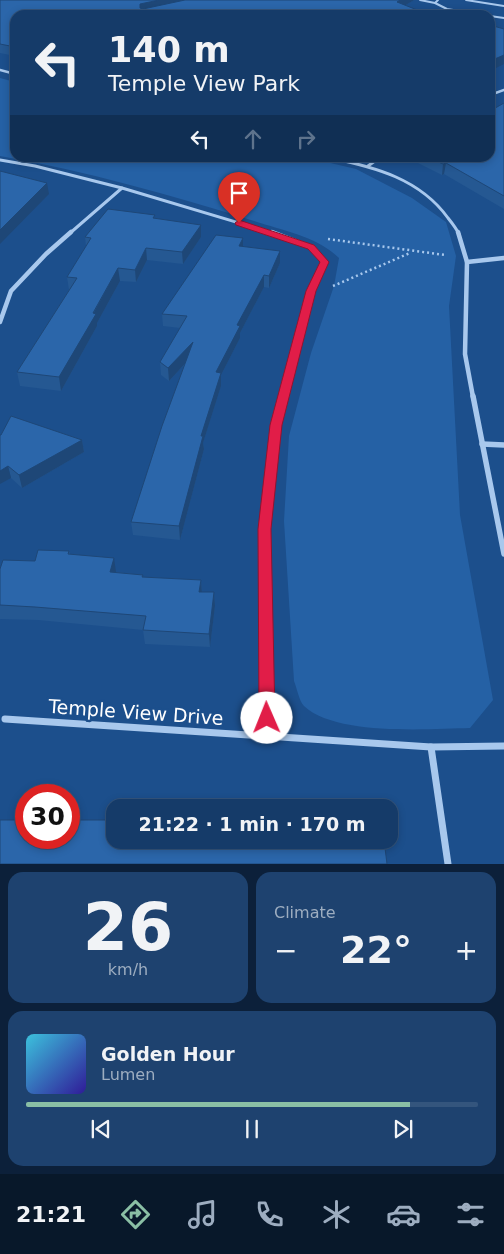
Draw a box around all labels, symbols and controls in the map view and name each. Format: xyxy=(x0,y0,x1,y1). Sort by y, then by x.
icon: left xyxy=(25,30,90,95)
text: 140 m xyxy=(108,30,230,70)
text: Temple View Park xyxy=(108,71,300,96)
icon: left xyxy=(186,125,214,153)
icon: ahead xyxy=(239,125,267,153)
icon: right xyxy=(292,125,320,153)
pin xyxy=(218,172,260,223)
icon: arrive xyxy=(225,179,253,207)
position arrow xyxy=(240,691,292,743)
street label: Temple View Drive xyxy=(47,695,224,729)
speed limit sign: 30 xyxy=(15,784,80,849)
text: 21:22 · 1 min · 170 m xyxy=(138,813,366,835)
text: 26 xyxy=(83,890,173,965)
text: Climate xyxy=(274,903,336,922)
text: 22° xyxy=(340,928,412,972)
text: − xyxy=(274,934,297,967)
text: + xyxy=(455,934,478,967)
text: km/h xyxy=(108,960,148,979)
text: Golden Hour xyxy=(101,1043,235,1065)
text: Lumen xyxy=(101,1065,155,1084)
icon: previous xyxy=(87,1115,115,1143)
icon: pause xyxy=(238,1115,266,1143)
icon: next xyxy=(389,1115,417,1143)
icon: directions xyxy=(118,1197,153,1232)
icon: music xyxy=(185,1197,220,1232)
icon: phone xyxy=(252,1197,287,1232)
icon: climate xyxy=(319,1197,354,1232)
icon: car xyxy=(386,1197,421,1232)
icon: filters xyxy=(453,1197,488,1232)
text: 21:21 xyxy=(16,1202,86,1227)

